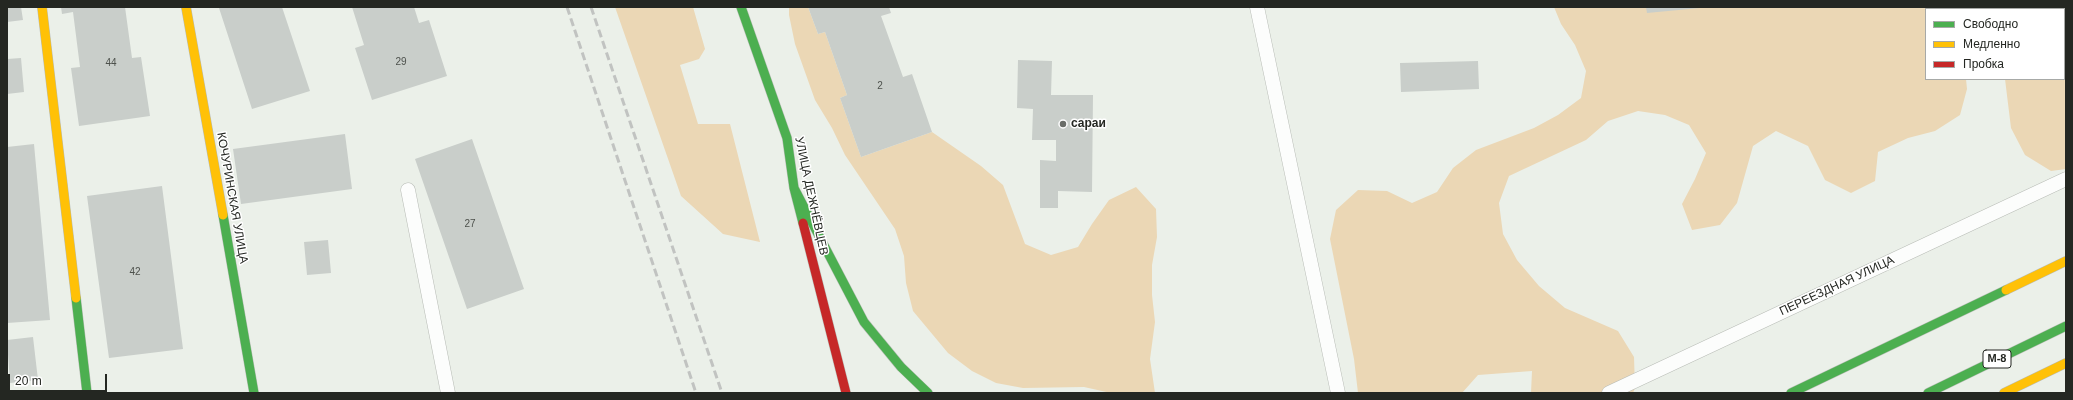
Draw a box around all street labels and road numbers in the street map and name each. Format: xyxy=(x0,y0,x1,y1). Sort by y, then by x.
street label: КОЧУРИНСКАЯ УЛИЦА xyxy=(213,131,251,265)
street label: УЛИЦА ДЕЖНЁВЦЕВ xyxy=(791,135,831,257)
street label: ПЕРЕЕЗДНАЯ УЛИЦА xyxy=(1777,253,1897,319)
road number: М-8 xyxy=(1983,350,2011,368)

